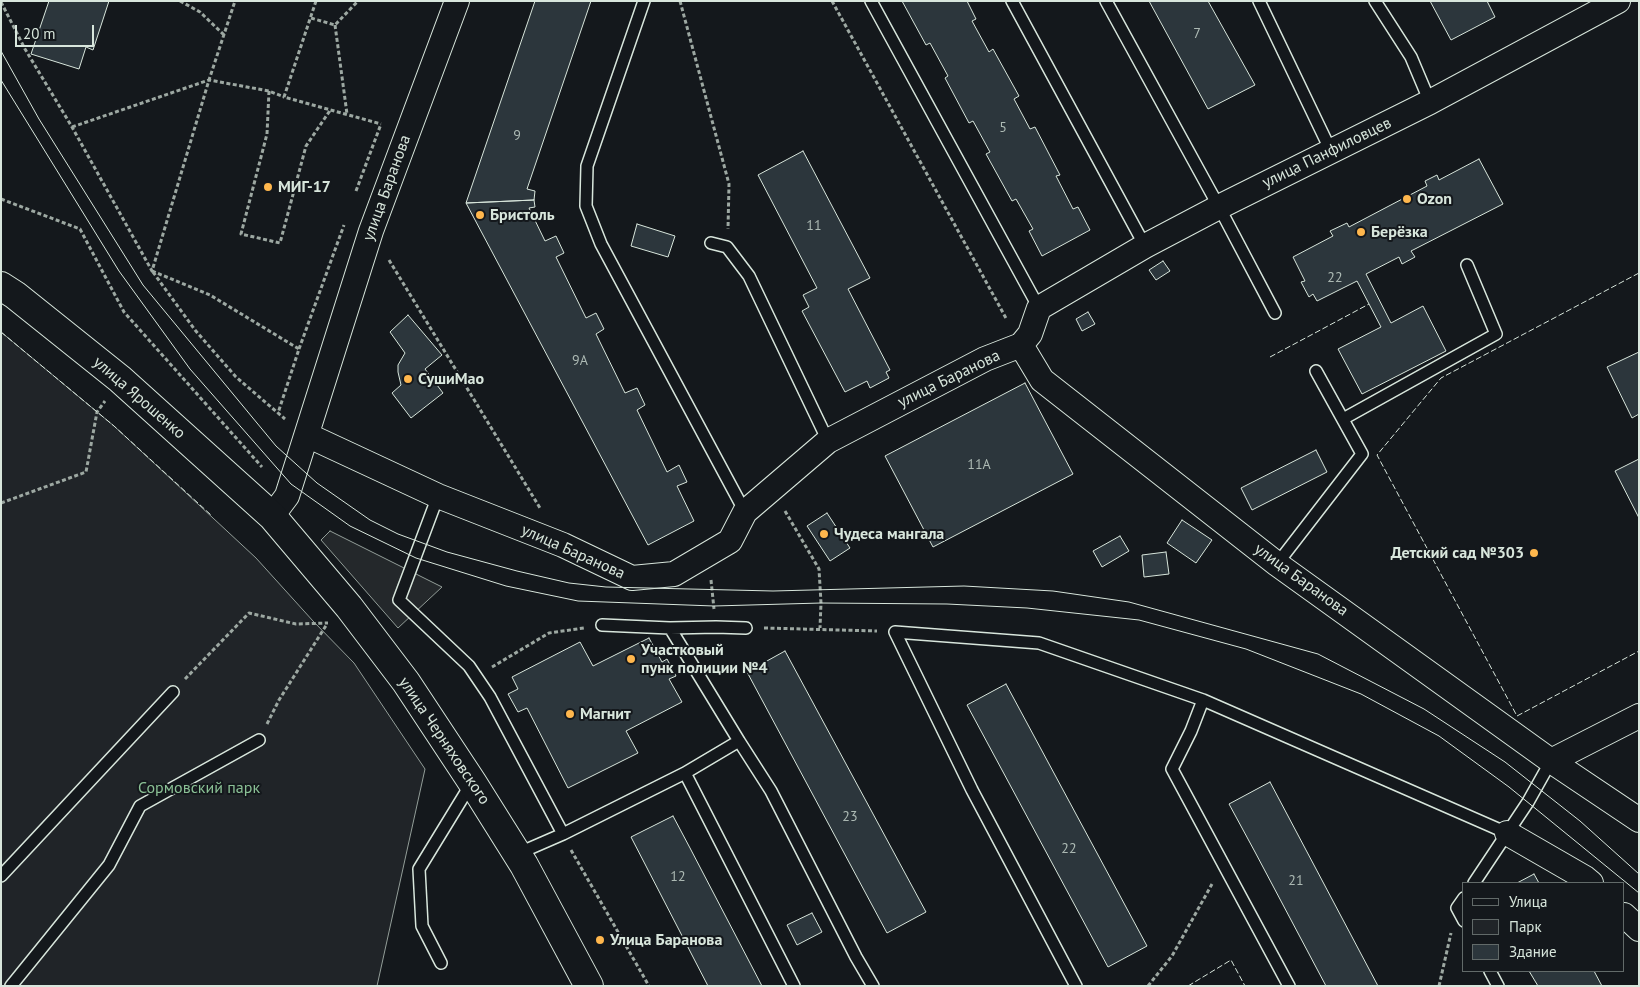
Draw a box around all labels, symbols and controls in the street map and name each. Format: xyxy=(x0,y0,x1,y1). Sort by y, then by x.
scale bar xyxy=(18,15,96,47)
text: 20 m xyxy=(23,24,56,43)
house number: 7 xyxy=(1193,26,1201,42)
street label: улица Панфиловцев xyxy=(1259,113,1395,193)
house number: 5 xyxy=(999,120,1007,136)
house number: 9 xyxy=(513,128,521,144)
street label: улица Баранова xyxy=(359,132,415,244)
place label: МИГ-17 xyxy=(278,177,331,197)
marker: МИГ-17 xyxy=(262,181,274,193)
place label: Ozon xyxy=(1417,189,1452,209)
marker: Ozon xyxy=(1401,193,1413,205)
place label: Бристоль xyxy=(490,205,555,225)
marker: Бристоль xyxy=(474,209,486,221)
house number: 11 xyxy=(806,218,822,234)
place label: Берёзка xyxy=(1371,222,1428,242)
marker: Берёзка xyxy=(1355,226,1367,238)
house number: 22 xyxy=(1327,270,1343,286)
street label: улица Баранова xyxy=(895,346,1003,412)
street label: улица Ярошенко xyxy=(89,353,189,443)
house number: 9А xyxy=(572,353,588,369)
place label: СушиМао xyxy=(418,369,484,389)
marker: СушиМао xyxy=(402,373,414,385)
house number: 11А xyxy=(967,457,991,473)
street label: улица Баранова xyxy=(518,521,628,583)
place label: Чудеса мангала xyxy=(834,524,944,544)
marker: Чудеса мангала xyxy=(818,528,830,540)
street label: улица Баранова xyxy=(1250,539,1352,621)
place label: Детский сад №303 xyxy=(1391,543,1524,563)
marker: Детский сад №303 xyxy=(1528,547,1540,559)
place label: Участковый пунк полиции №4 xyxy=(641,640,768,678)
marker: Участковый пунк полиции №4 xyxy=(625,653,637,665)
street label: улица Черняховского xyxy=(394,674,494,808)
place label: Магнит xyxy=(580,704,631,724)
marker: Магнит xyxy=(564,708,576,720)
park label: Сормовский парк xyxy=(138,778,260,798)
house number: 23 xyxy=(842,809,858,825)
house number: 22 xyxy=(1061,841,1077,857)
house number: 12 xyxy=(670,869,686,885)
house number: 21 xyxy=(1288,873,1304,889)
legend xyxy=(1462,882,1625,972)
text: Улица xyxy=(1509,892,1547,911)
text: Парк xyxy=(1509,917,1542,936)
place label: Улица Баранова xyxy=(610,930,722,950)
marker: Улица Баранова xyxy=(594,934,606,946)
text: Здание xyxy=(1509,942,1557,961)

